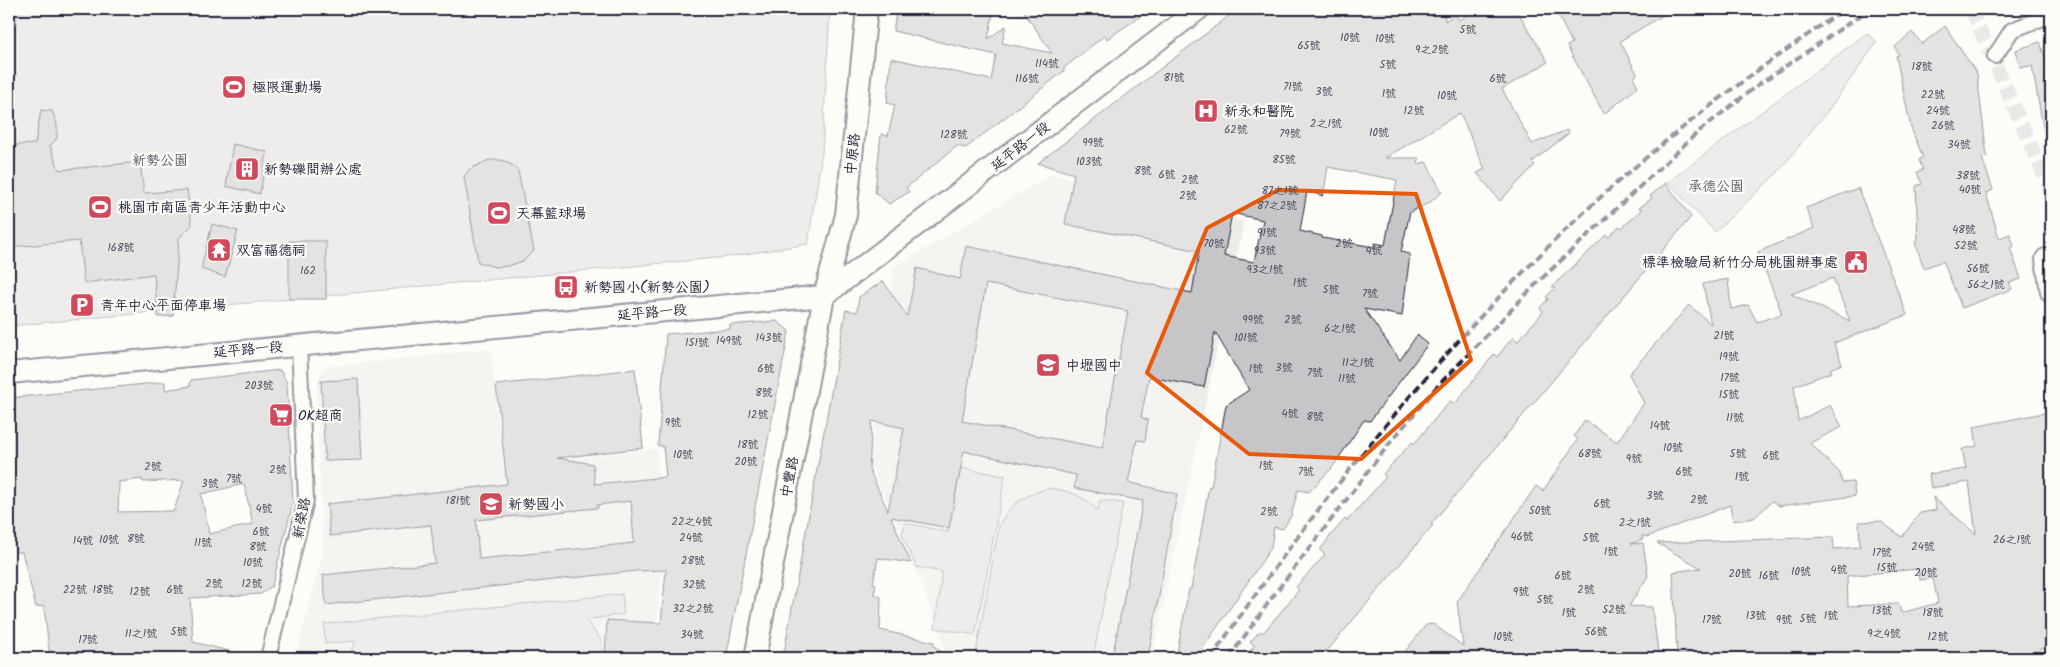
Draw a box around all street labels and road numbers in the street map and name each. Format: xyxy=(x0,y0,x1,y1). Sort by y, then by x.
street label: 延平路一段 xyxy=(986,117,1055,177)
street label: 中原路 xyxy=(840,132,866,176)
street label: 延平路一段 xyxy=(616,299,688,327)
street label: 延平路一段 xyxy=(212,336,284,364)
street label: 中豐路 xyxy=(775,454,805,500)
street label: 新榮路 xyxy=(288,496,316,541)

